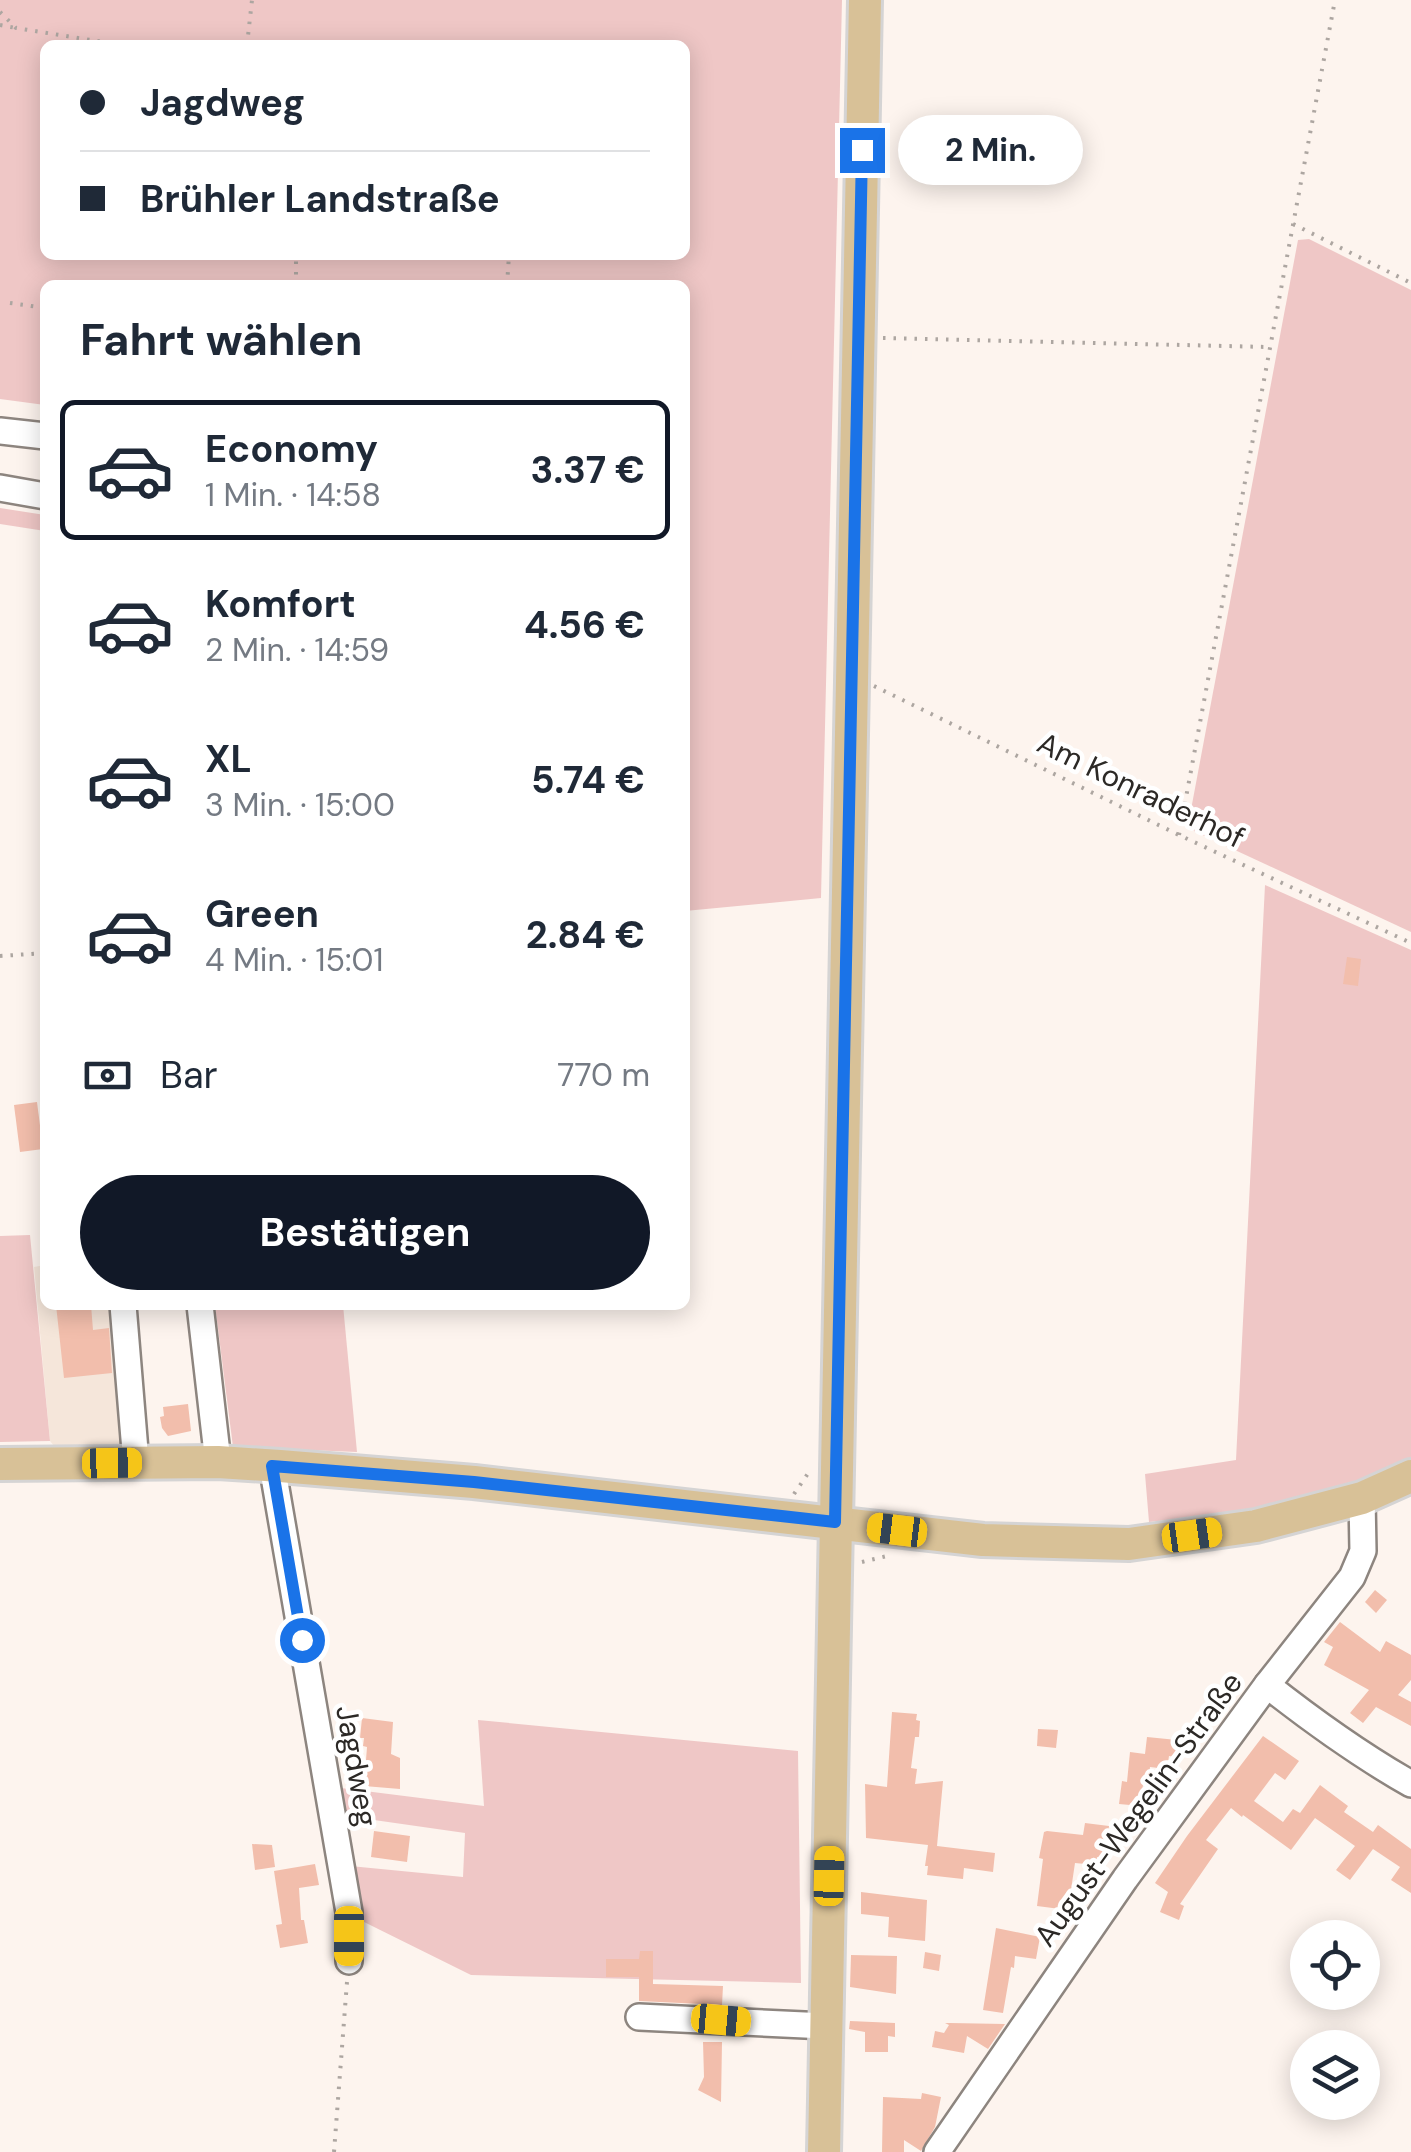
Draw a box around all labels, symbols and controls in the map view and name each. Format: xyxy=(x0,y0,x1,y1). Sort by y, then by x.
text: Jagdweg xyxy=(140,78,305,128)
callout: 2 Min. xyxy=(897,115,1082,185)
route end xyxy=(840,128,885,173)
text: 2 Min. xyxy=(945,129,1036,171)
text: Brühler Landstraße xyxy=(140,174,500,224)
text: Fahrt wählen xyxy=(80,310,362,369)
text: Economy xyxy=(205,424,378,474)
icon: car xyxy=(85,425,175,515)
text: 3.37 € xyxy=(531,445,645,495)
text: 1 Min. · 14:58 xyxy=(205,474,381,516)
text: Komfort xyxy=(205,579,356,629)
icon: car xyxy=(85,580,175,670)
text: 4.56 € xyxy=(524,600,645,650)
text: 2 Min. · 14:59 xyxy=(205,629,389,671)
street label: Am Konraderhof xyxy=(1031,723,1251,857)
text: XL xyxy=(205,734,252,784)
icon: car xyxy=(85,735,175,825)
text: 5.74 € xyxy=(531,755,645,805)
text: 3 Min. · 15:00 xyxy=(205,784,395,826)
text: Green xyxy=(205,889,319,939)
icon: car xyxy=(85,890,175,980)
text: 2.84 € xyxy=(526,910,645,960)
text: 4 Min. · 15:01 xyxy=(205,939,383,981)
icon: cash xyxy=(80,1048,135,1103)
text: Bar xyxy=(160,1050,218,1100)
text: 770 m xyxy=(557,1054,650,1096)
button: Bestätigen xyxy=(80,1175,650,1290)
car xyxy=(82,1447,142,1479)
car xyxy=(865,1511,929,1549)
car xyxy=(1160,1516,1224,1554)
route start xyxy=(280,1618,325,1663)
street label: August-Wegelin-Straße xyxy=(1025,1664,1251,1954)
street label: Jagdweg xyxy=(327,1702,387,1830)
car xyxy=(813,1846,845,1906)
car xyxy=(334,1906,364,1966)
map controls xyxy=(1290,1920,1380,2120)
button: locate xyxy=(1290,1920,1380,2010)
car xyxy=(690,2002,752,2038)
button: layers xyxy=(1290,2030,1380,2120)

